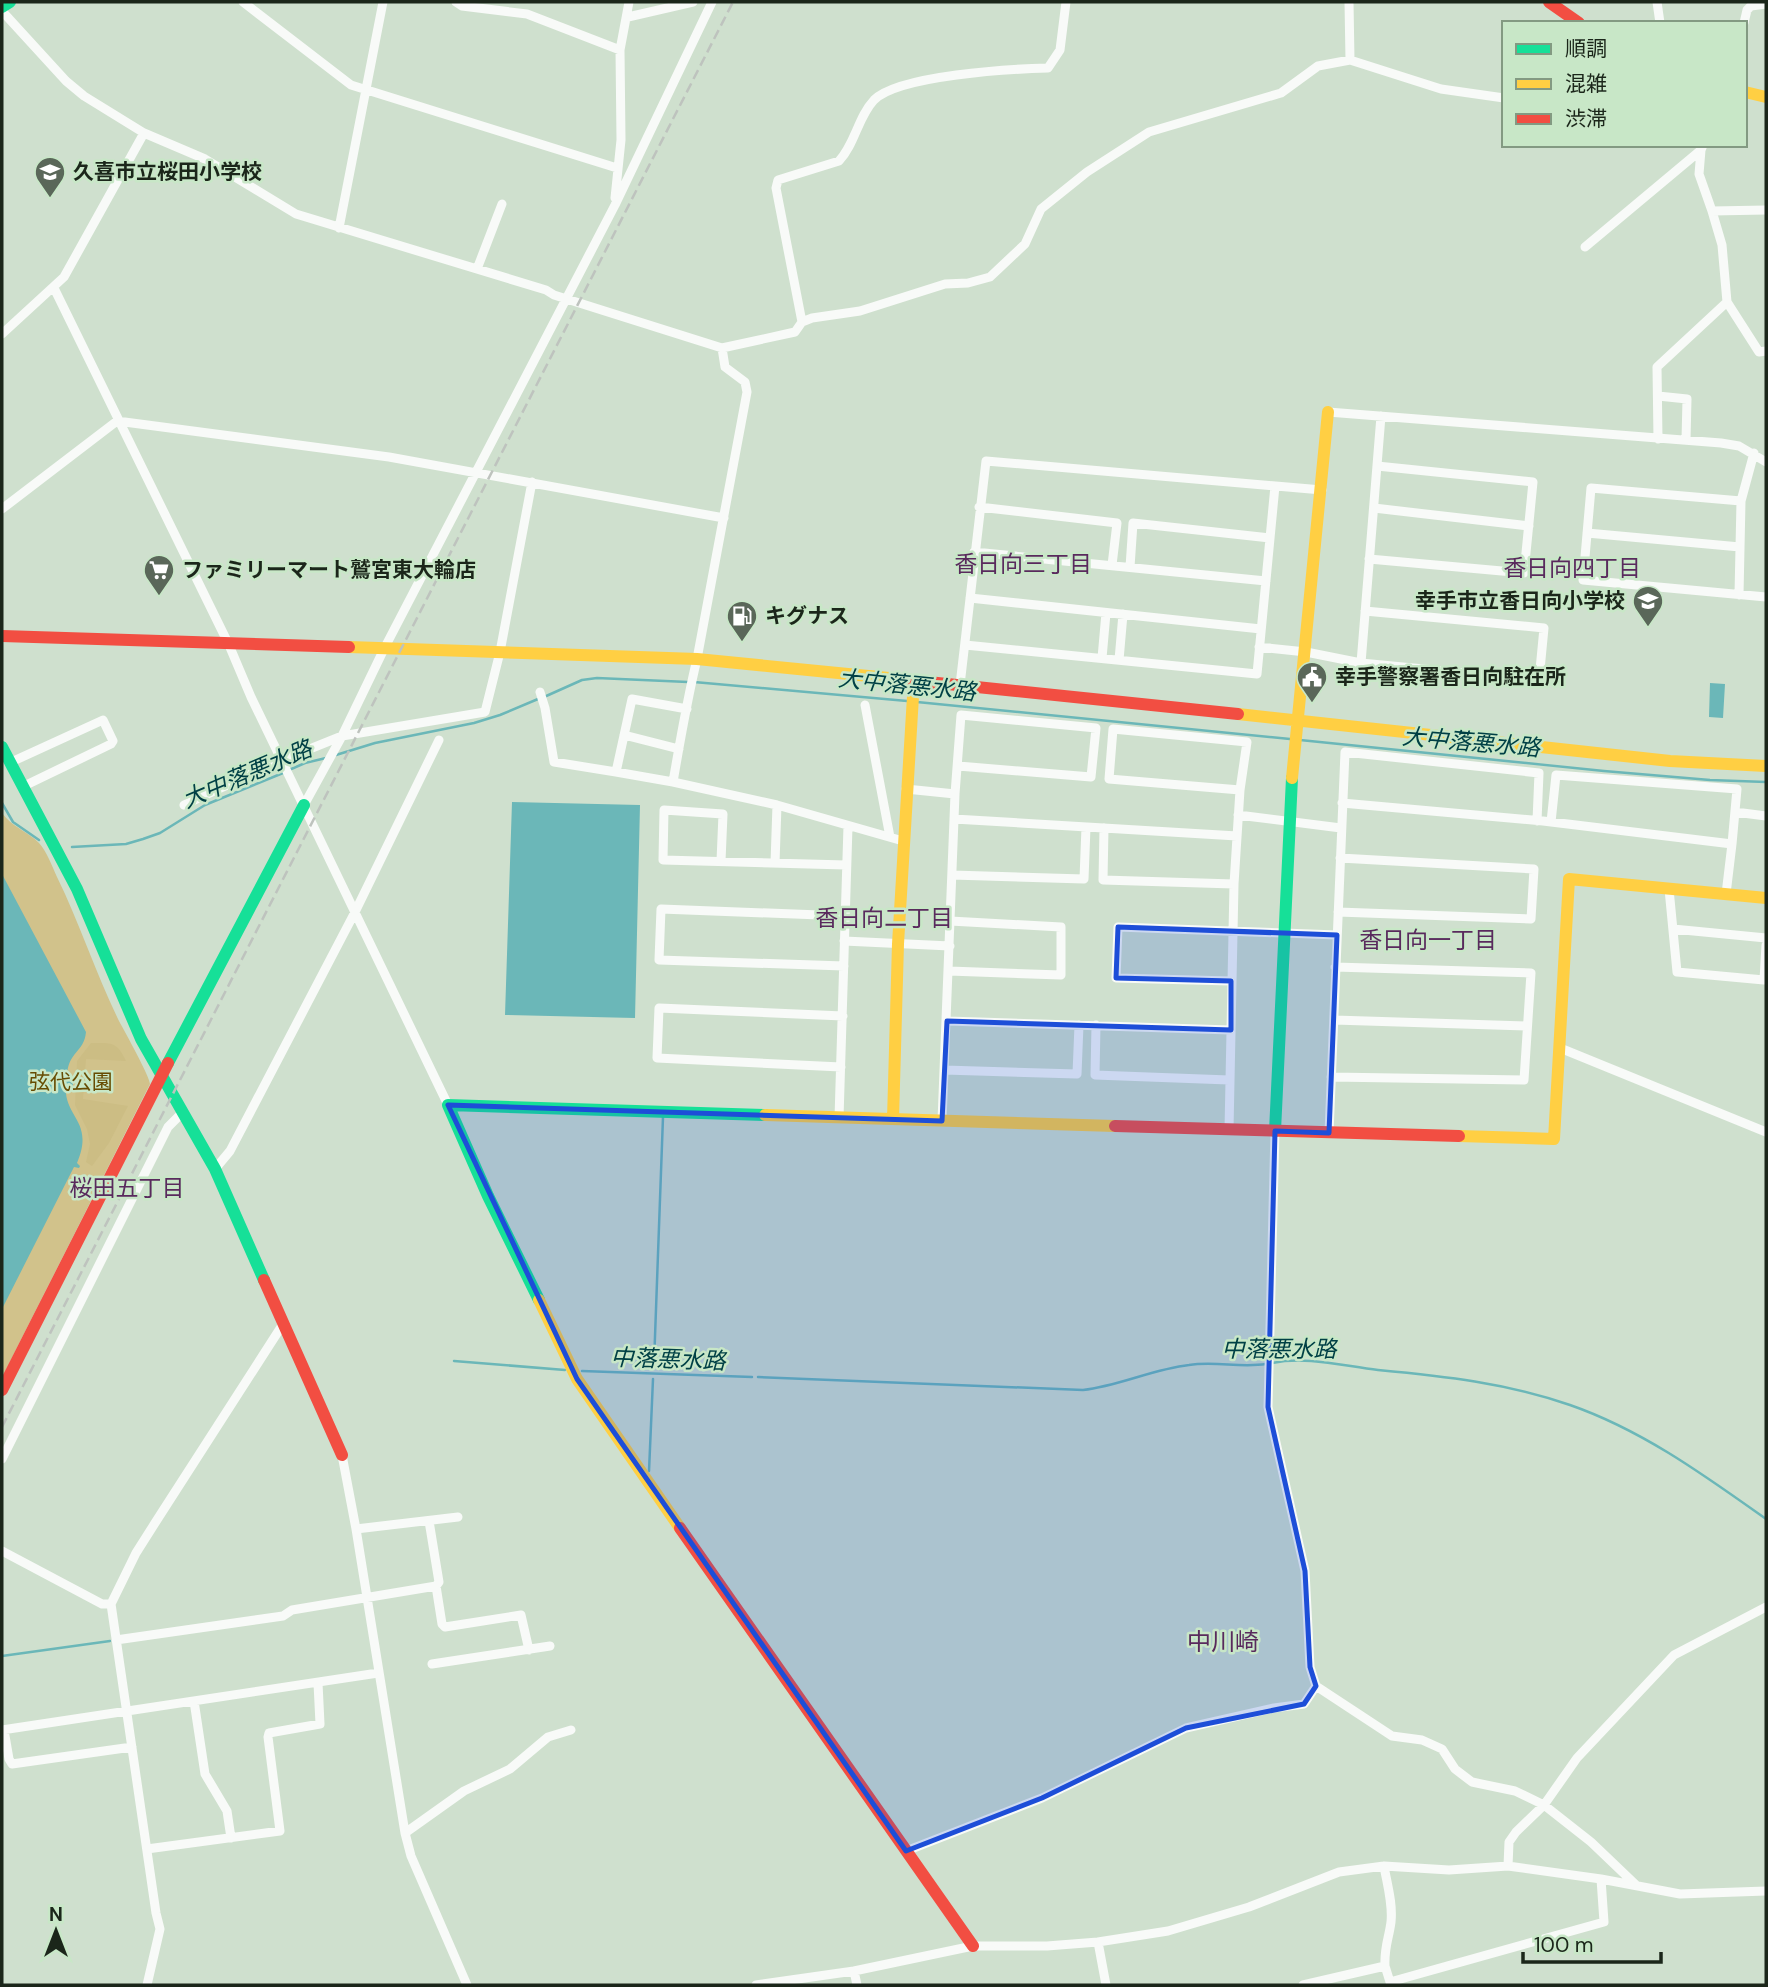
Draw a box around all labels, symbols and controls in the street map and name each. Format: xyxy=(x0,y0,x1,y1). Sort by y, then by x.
legend xyxy=(1502,21,1747,147)
text: 順調 xyxy=(1565,35,1607,63)
text: 混雑 xyxy=(1565,70,1607,98)
text: 渋滞 xyxy=(1565,105,1607,133)
school or university icon: 久喜市立桜田小学校 xyxy=(33,155,67,199)
place label: 久喜市立桜田小学校 xyxy=(73,158,262,186)
district label: 香日向三丁目 xyxy=(954,549,1092,579)
supermarket icon: ファミリーマート鷲宮東大輪店 xyxy=(142,553,176,597)
district label: 香日向四丁目 xyxy=(1503,553,1641,583)
place label: ファミリーマート鷲宮東大輪店 xyxy=(182,556,476,584)
school or university icon: 幸手市立香日向小学校 xyxy=(1631,584,1665,628)
place label: 幸手市立香日向小学校 xyxy=(1415,587,1625,615)
fuel station icon: キグナス xyxy=(725,599,759,643)
place label: キグナス xyxy=(765,602,849,630)
public building icon: 幸手警察署香日向駐在所 xyxy=(1295,660,1329,704)
water label: 大中落悪水路 xyxy=(837,663,979,707)
place label: 幸手警察署香日向駐在所 xyxy=(1335,663,1566,691)
water label: 大中落悪水路 xyxy=(1401,721,1543,763)
water label: 大中落悪水路 xyxy=(178,732,318,815)
district label: 香日向二丁目 xyxy=(815,903,953,933)
district label: 香日向一丁目 xyxy=(1359,925,1497,955)
park label: 弦代公園 xyxy=(29,1068,113,1096)
district label: 桜田五丁目 xyxy=(70,1173,185,1203)
water label: 中落悪水路 xyxy=(1222,1334,1339,1364)
water label: 中落悪水路 xyxy=(610,1342,728,1376)
district label: 中川崎 xyxy=(1187,1626,1259,1657)
north arrow xyxy=(21,1896,91,1966)
text: N xyxy=(49,1902,63,1927)
scale bar xyxy=(1523,1920,1661,1964)
text: 100 m xyxy=(1534,1931,1594,1959)

